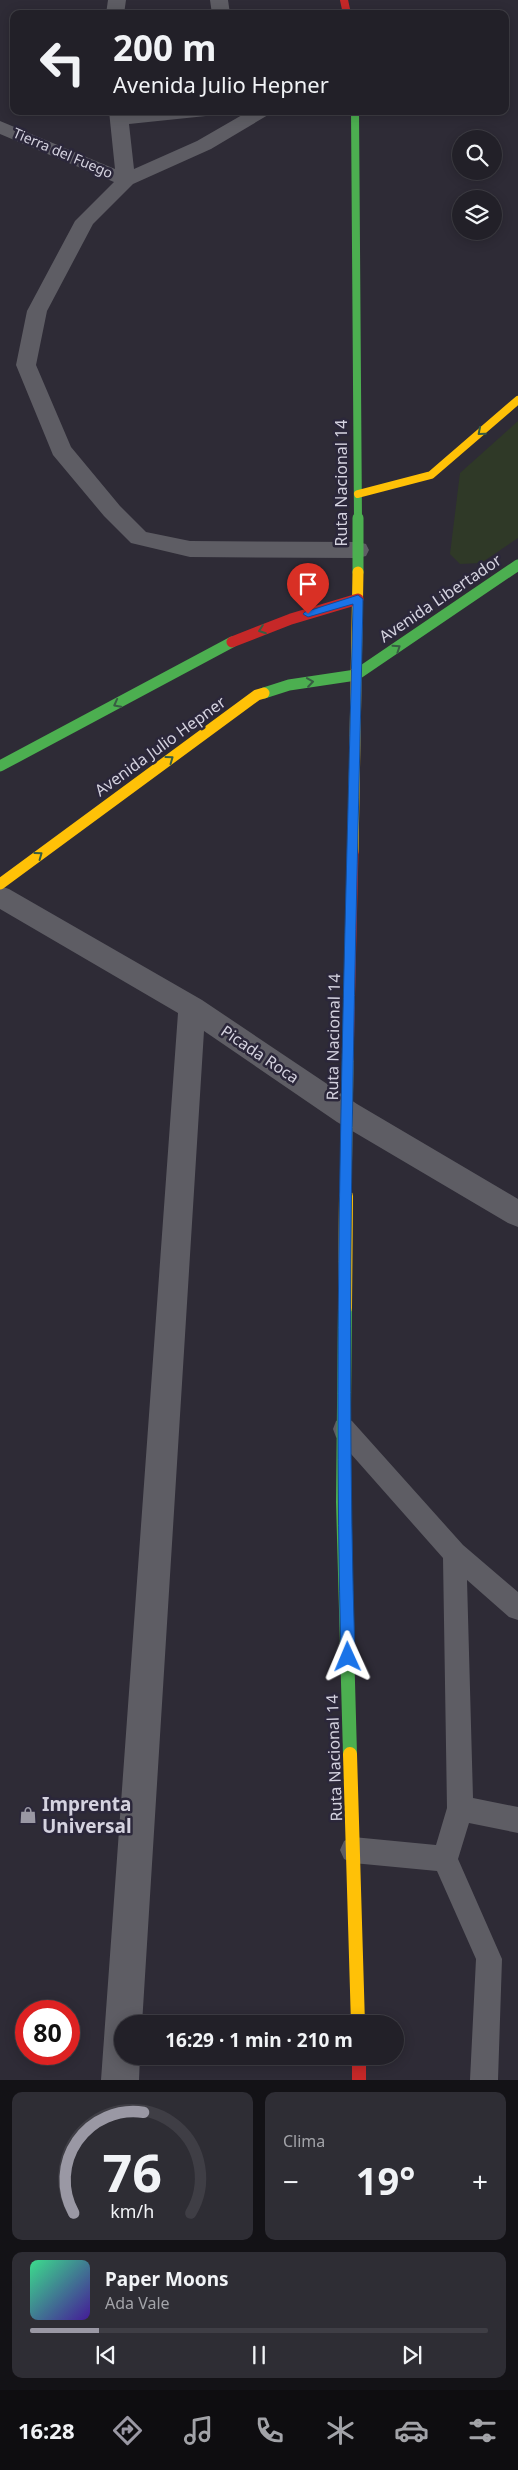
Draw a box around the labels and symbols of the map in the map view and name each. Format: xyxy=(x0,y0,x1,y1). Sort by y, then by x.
street label: Tierra del Fuego xyxy=(10,123,116,182)
street label: Ruta Nacional 14 xyxy=(330,420,352,546)
one-way arrow xyxy=(478,426,487,434)
street label: Avenida Libertador xyxy=(374,549,506,647)
pin xyxy=(287,563,329,614)
one-way arrow xyxy=(258,624,266,634)
one-way arrow xyxy=(391,645,401,654)
one-way arrow xyxy=(306,677,314,687)
street label: Avenida Julio Hepner xyxy=(90,691,230,801)
one-way arrow xyxy=(113,697,122,707)
one-way arrow xyxy=(164,756,174,765)
one-way arrow xyxy=(33,852,43,861)
street label: Ruta Nacional 14 xyxy=(321,973,345,1101)
street label: Picada Roca xyxy=(217,1020,303,1088)
position arrow xyxy=(321,1630,373,1682)
street label: Ruta Nacional 14 xyxy=(321,1694,347,1822)
place label: Imprenta Universal xyxy=(42,1791,132,1839)
shop icon: Imprenta Universal xyxy=(18,1805,38,1825)
speed limit sign: 80 xyxy=(15,2000,80,2065)

